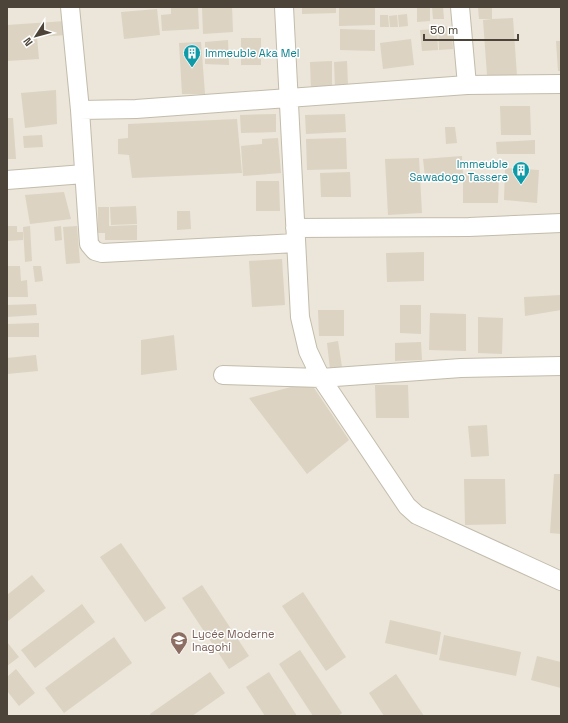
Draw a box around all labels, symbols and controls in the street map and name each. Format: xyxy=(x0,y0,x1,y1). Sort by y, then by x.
north arrow xyxy=(16,16,56,56)
scale bar xyxy=(424,16,518,42)
text: 50 m xyxy=(430,22,458,38)
text: N xyxy=(20,35,36,49)
building icon: Immeuble Aka Mel xyxy=(182,43,202,68)
place label: Immeuble Aka Mel xyxy=(205,46,299,60)
place label: Immeuble Sawadogo Tassere xyxy=(410,157,508,184)
building icon: Immeuble Sawadogo Tassere xyxy=(511,160,531,185)
place label: Lycée Moderne Inagohi xyxy=(192,627,274,654)
school or university icon: Lycée Moderne Inagohi xyxy=(169,630,189,655)

